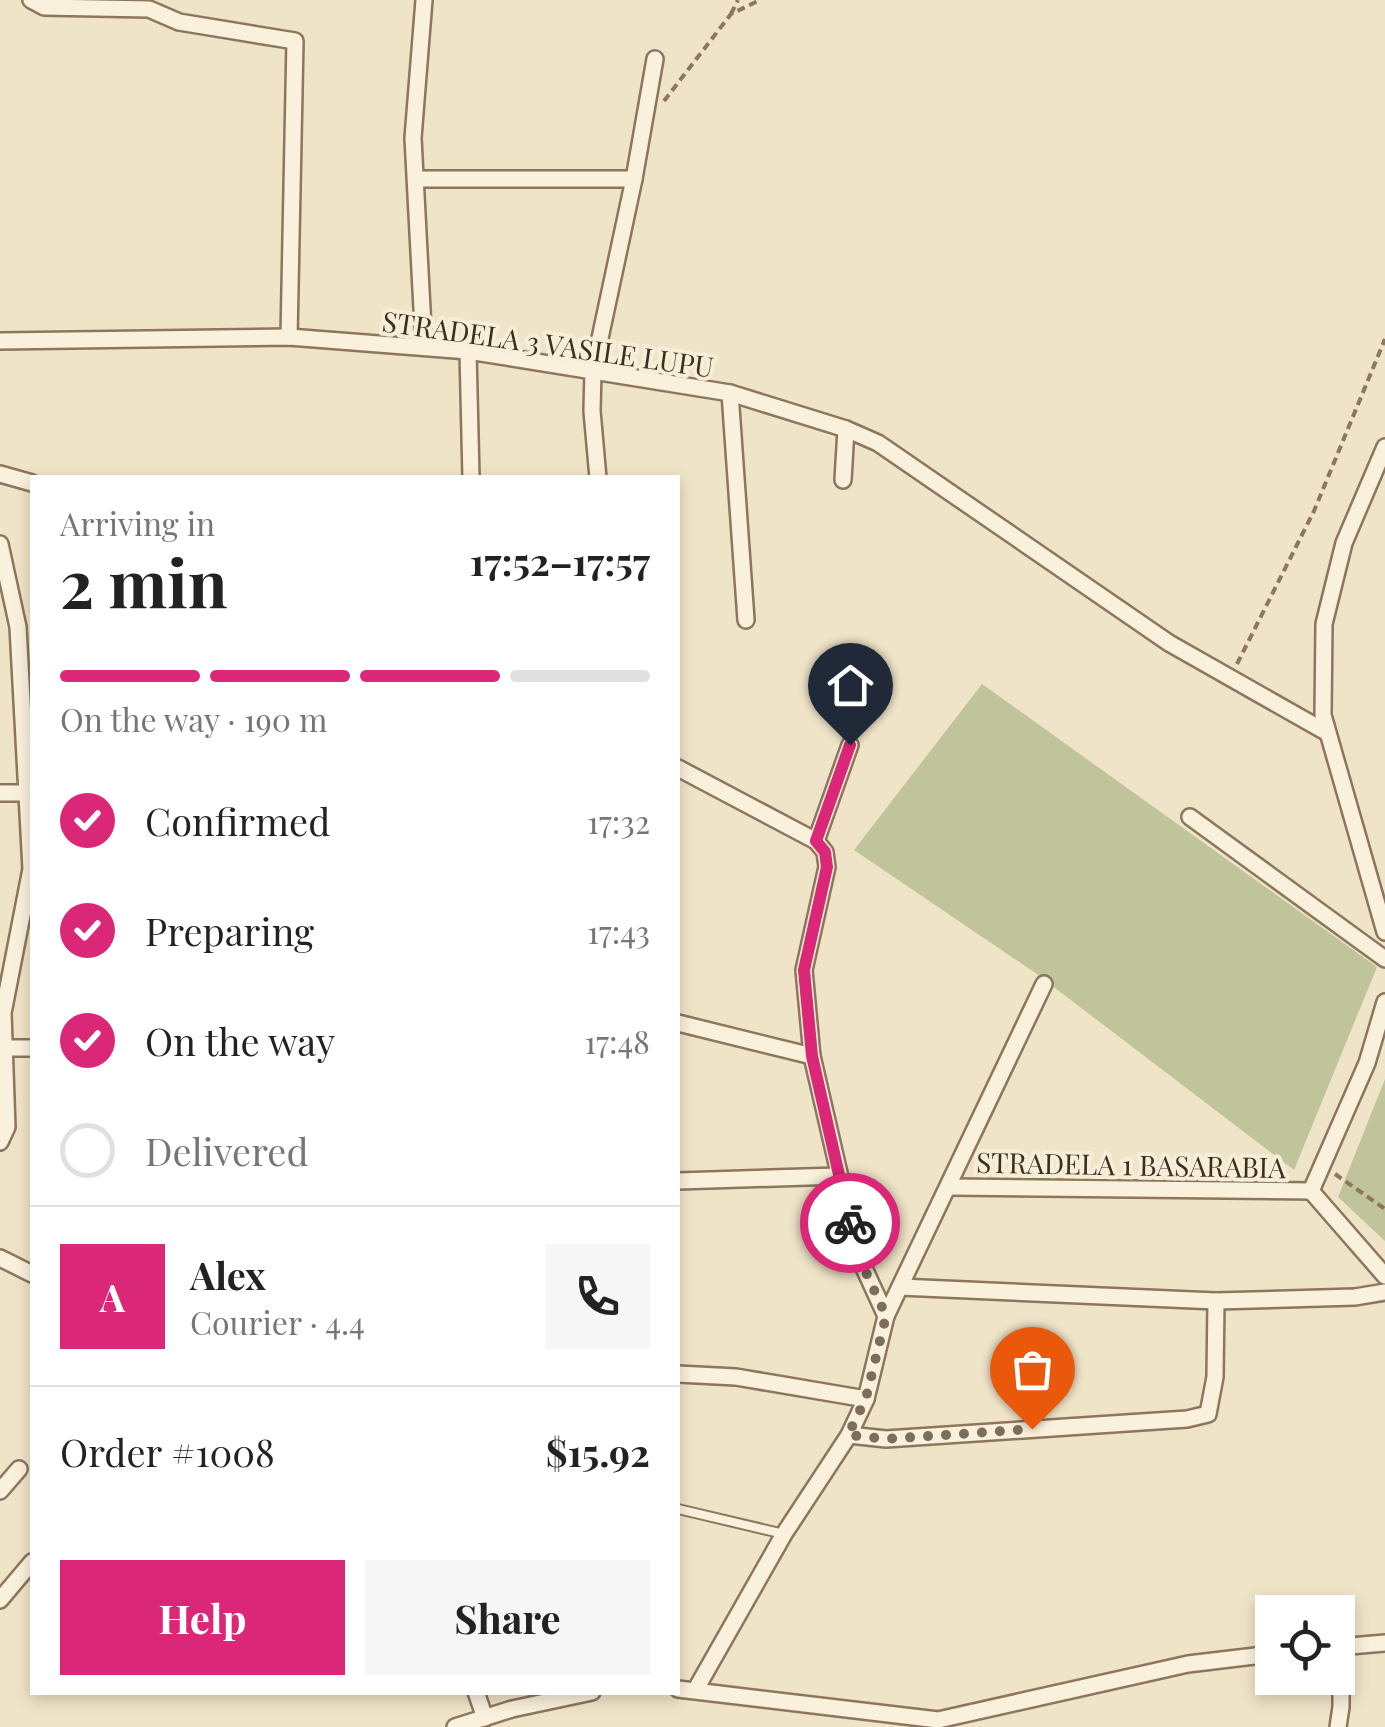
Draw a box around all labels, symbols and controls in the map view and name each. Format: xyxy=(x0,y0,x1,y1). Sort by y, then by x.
street label: STRADELA 3 VASILE LUPU xyxy=(380,301,716,385)
text: Arriving in xyxy=(60,501,215,544)
text: 17:52–17:57 xyxy=(470,535,650,586)
text: 2 min xyxy=(60,538,228,624)
pin xyxy=(808,643,893,746)
icon: home xyxy=(823,658,878,713)
text: On the way · 190 m xyxy=(60,697,327,740)
icon: check xyxy=(60,793,115,848)
text: Confirmed xyxy=(145,795,330,846)
text: 17:32 xyxy=(587,799,650,842)
icon: check xyxy=(60,903,115,958)
text: Preparing xyxy=(145,905,314,956)
text: 17:43 xyxy=(587,909,650,952)
icon: check xyxy=(60,1013,115,1068)
text: On the way xyxy=(145,1015,335,1066)
text: 17:48 xyxy=(584,1019,650,1062)
text: Delivered xyxy=(145,1125,309,1176)
street label: STRADELA 1 BASARABIA xyxy=(976,1143,1287,1185)
courier xyxy=(800,1173,900,1273)
icon: bike xyxy=(823,1196,878,1251)
button: phone xyxy=(545,1244,650,1349)
text: Alex xyxy=(190,1249,266,1300)
text: A xyxy=(100,1271,125,1322)
text: Courier · 4.4 xyxy=(190,1300,365,1343)
pin xyxy=(990,1327,1075,1430)
icon: bag xyxy=(1005,1342,1060,1397)
text: Order #1008 xyxy=(60,1426,275,1477)
text: $15.92 xyxy=(546,1426,650,1477)
button: Help xyxy=(60,1560,345,1675)
button: Share xyxy=(365,1560,650,1675)
map controls xyxy=(1255,1595,1355,1695)
button: locate xyxy=(1255,1595,1355,1695)

